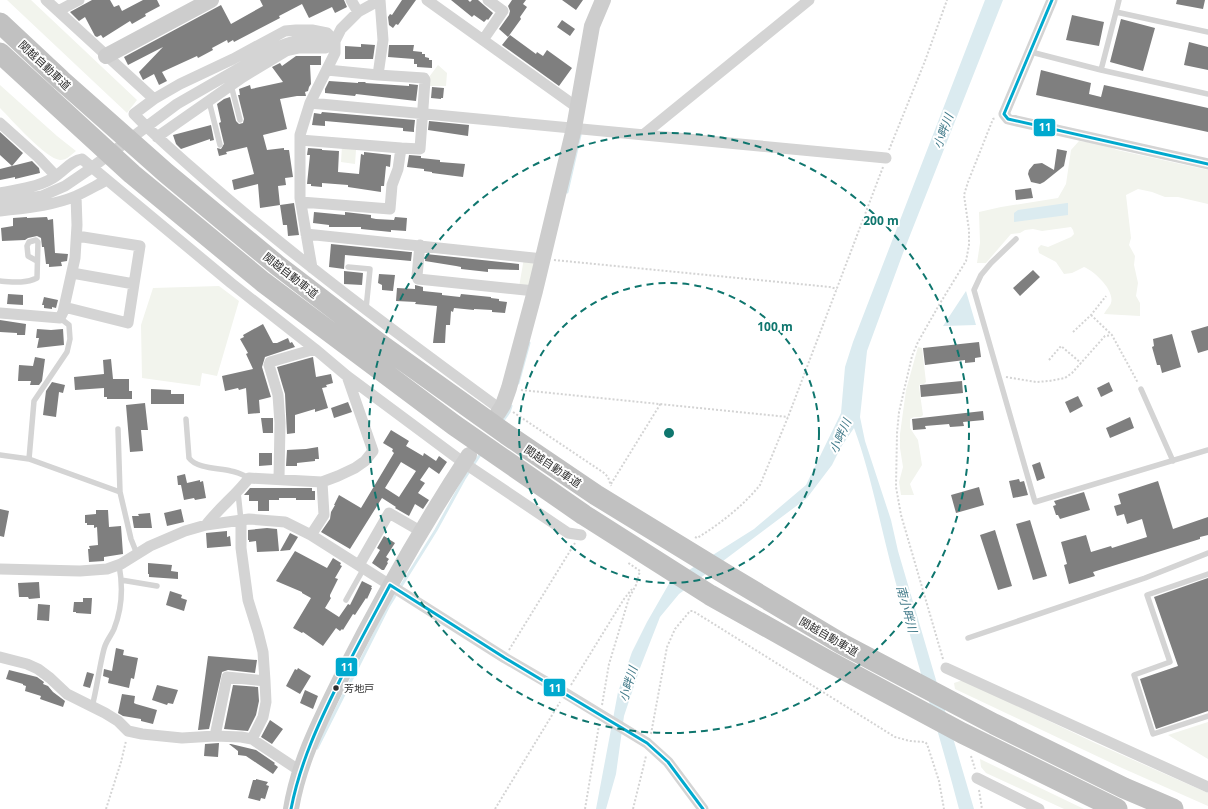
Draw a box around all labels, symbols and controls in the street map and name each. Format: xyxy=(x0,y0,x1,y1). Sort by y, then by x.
street label: 関越自動車道 xyxy=(16,37,74,93)
water label: 小畔川 xyxy=(929,109,958,151)
line badge: 11 xyxy=(1033,118,1056,137)
text: 11 xyxy=(1039,119,1051,134)
text: 200 m xyxy=(863,212,899,229)
street label: 関越自動車道 xyxy=(260,249,322,301)
text: 100 m xyxy=(757,318,793,335)
water label: 小畔川 xyxy=(825,414,856,456)
centre of rings xyxy=(662,426,676,440)
street label: 関越自動車道 xyxy=(521,441,585,491)
water label: 南小畔川 xyxy=(893,584,922,636)
street label: 関越自動車道 xyxy=(797,613,861,659)
line badge: 11 xyxy=(335,657,358,677)
text: 11 xyxy=(341,659,353,674)
water label: 小畔川 xyxy=(615,662,642,704)
line badge: 11 xyxy=(543,678,566,697)
text: 11 xyxy=(549,680,561,695)
place label: 芳地戸 xyxy=(344,681,374,695)
marker: 芳地戸 xyxy=(331,683,341,693)

